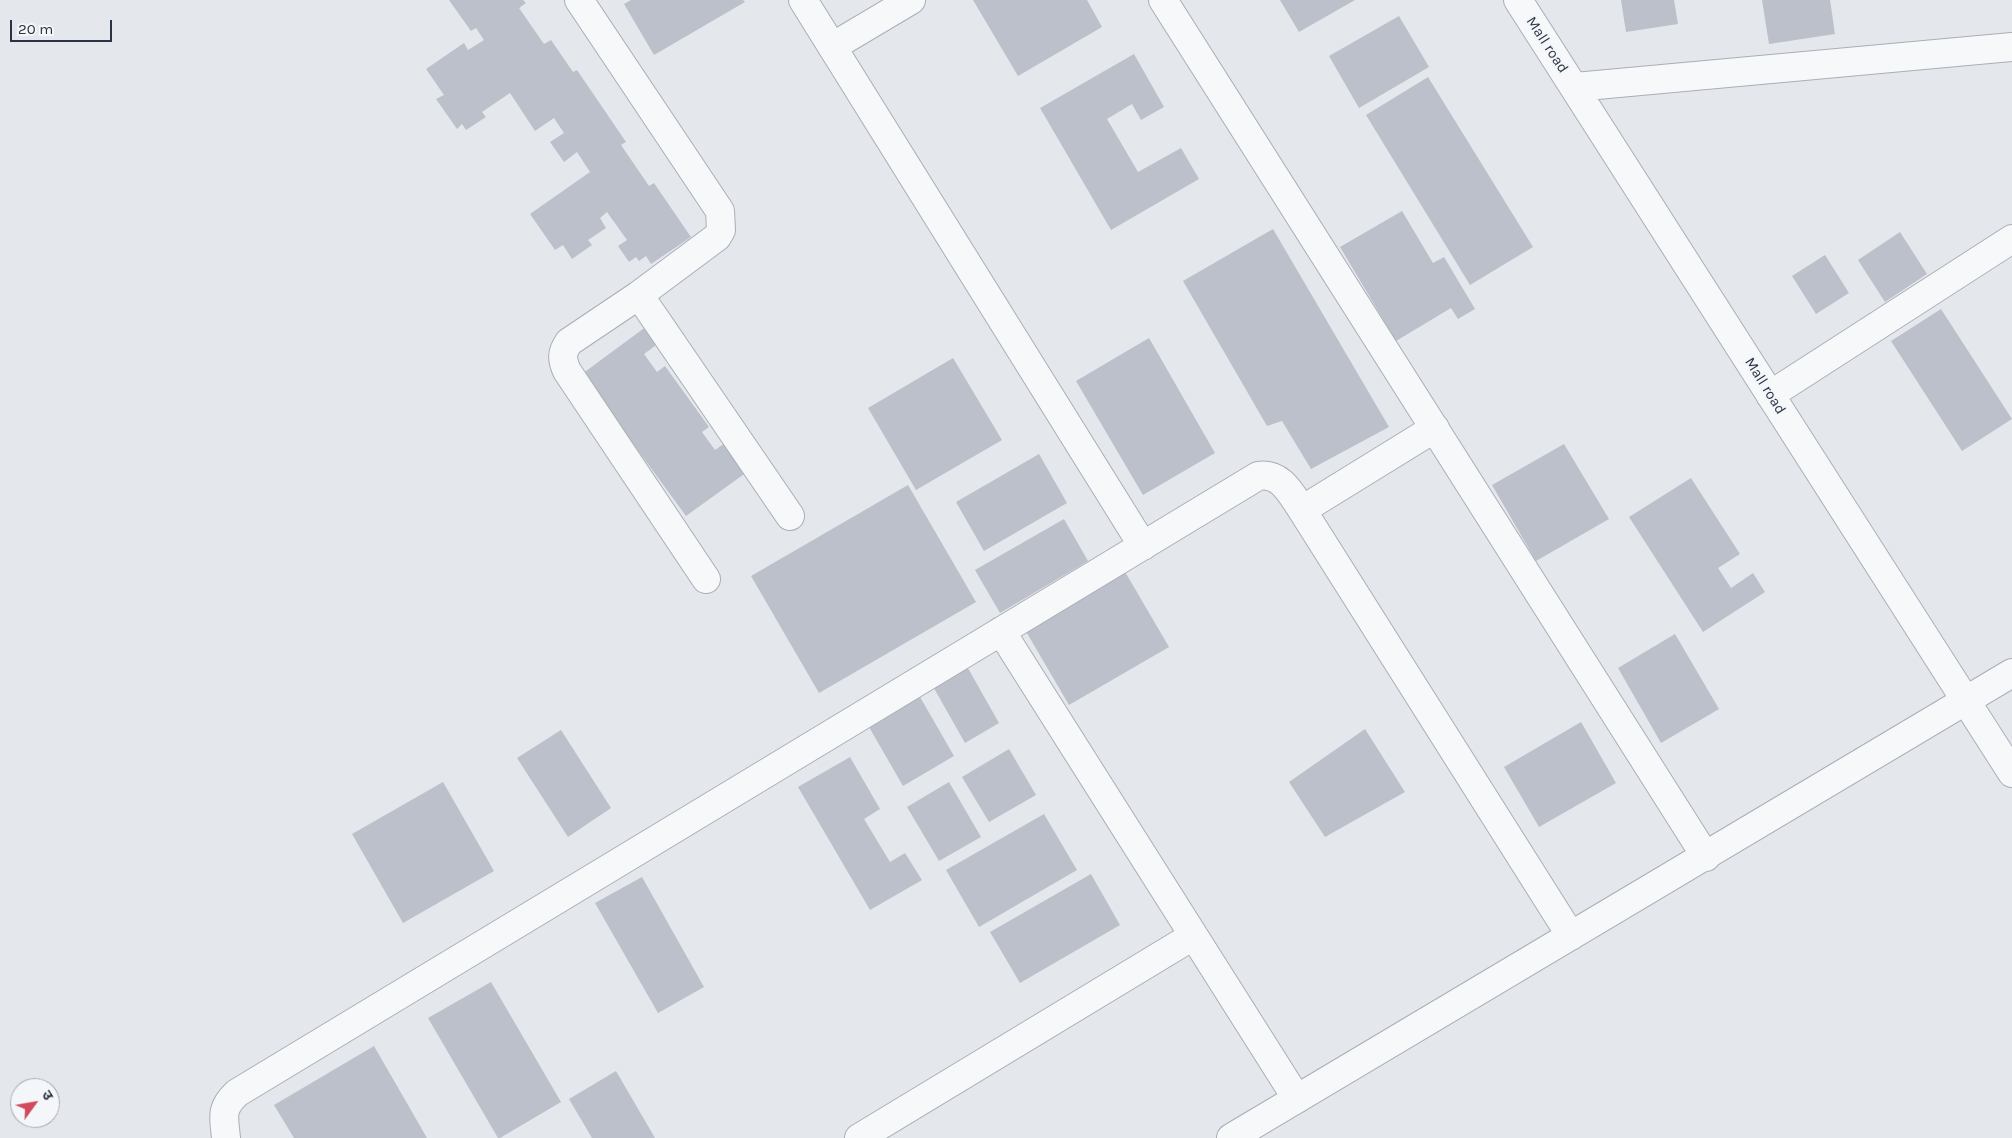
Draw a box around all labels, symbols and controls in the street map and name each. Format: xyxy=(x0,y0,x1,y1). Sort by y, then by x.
scale bar xyxy=(12,10,115,42)
street label: Mall road xyxy=(1522,13,1572,77)
text: 20 m xyxy=(18,20,53,38)
street label: Mall road xyxy=(1740,354,1790,418)
north arrow xyxy=(10,1078,60,1128)
text: उ xyxy=(38,1087,57,1103)

